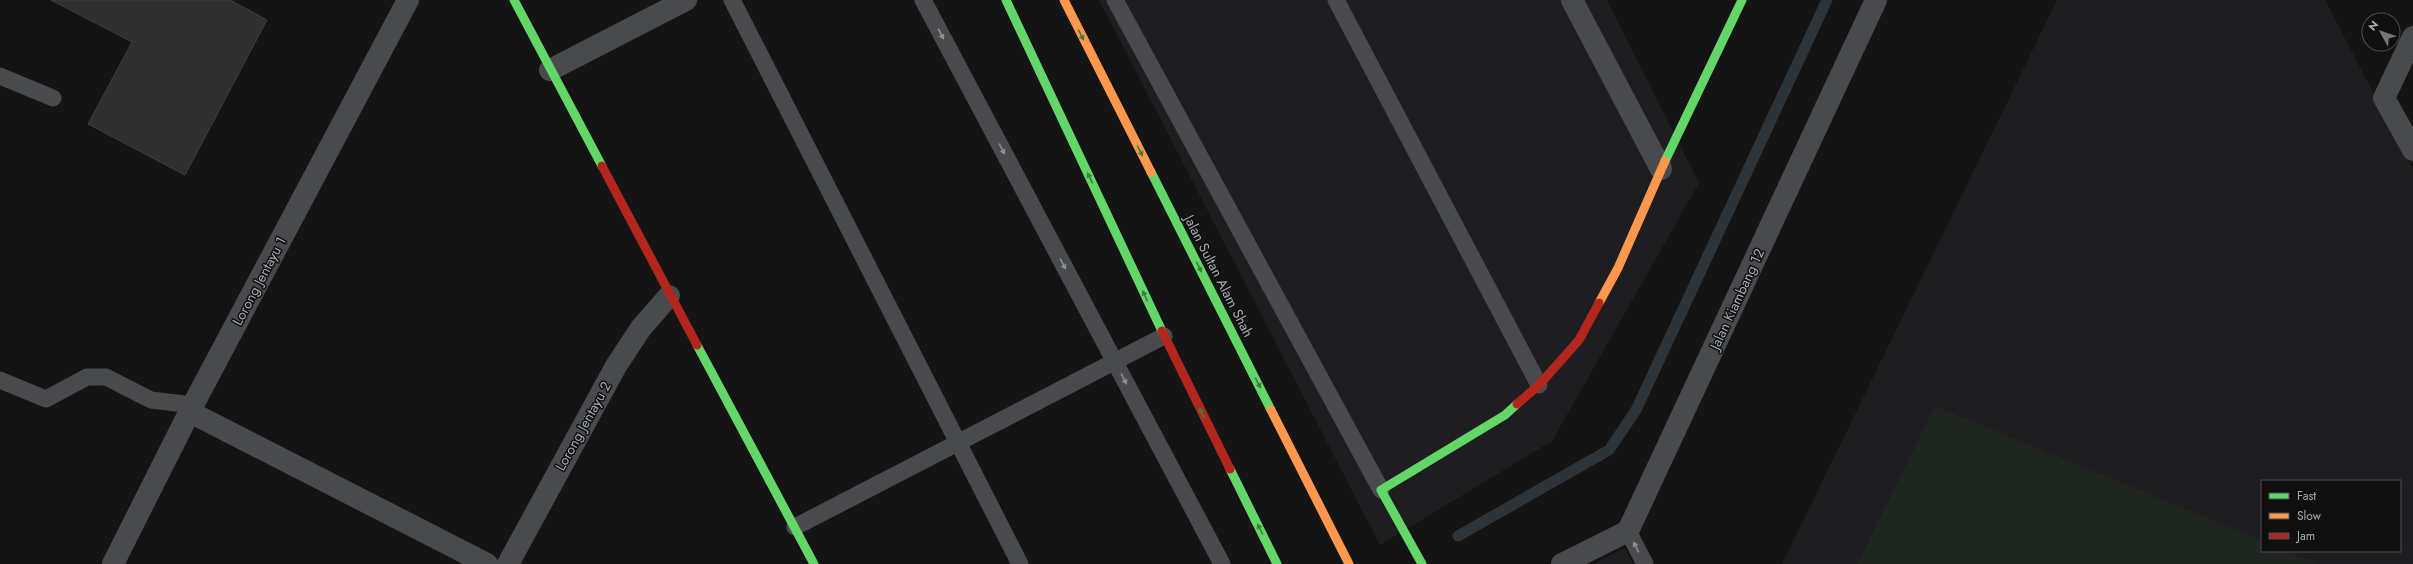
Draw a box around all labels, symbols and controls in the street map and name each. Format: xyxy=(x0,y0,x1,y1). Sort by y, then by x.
north arrow xyxy=(2361,12,2401,52)
text: N xyxy=(2364,17,2382,34)
one-way arrow xyxy=(938,29,944,40)
one-way arrow xyxy=(1078,29,1085,41)
one-way arrow xyxy=(999,143,1005,155)
one-way arrow xyxy=(1137,145,1143,157)
one-way arrow xyxy=(1087,172,1093,184)
street label: Jalan Sultan Alam Shah xyxy=(1179,210,1259,341)
street label: Lorong Jentayu 1 xyxy=(227,233,291,329)
street label: Jalan Kiambang 12 xyxy=(1704,245,1769,355)
one-way arrow xyxy=(1060,258,1066,270)
one-way arrow xyxy=(1196,261,1202,273)
one-way arrow xyxy=(1142,290,1148,301)
one-way arrow xyxy=(1120,373,1127,385)
one-way arrow xyxy=(1254,377,1261,389)
street label: Lorong Jentayu 2 xyxy=(550,378,616,474)
one-way arrow xyxy=(1199,407,1205,418)
legend xyxy=(2261,480,2401,552)
text: Fast xyxy=(2297,487,2316,505)
text: Slow xyxy=(2297,507,2322,525)
one-way arrow xyxy=(1256,523,1263,535)
text: Jam xyxy=(2295,527,2315,545)
one-way arrow xyxy=(1633,542,1640,553)

